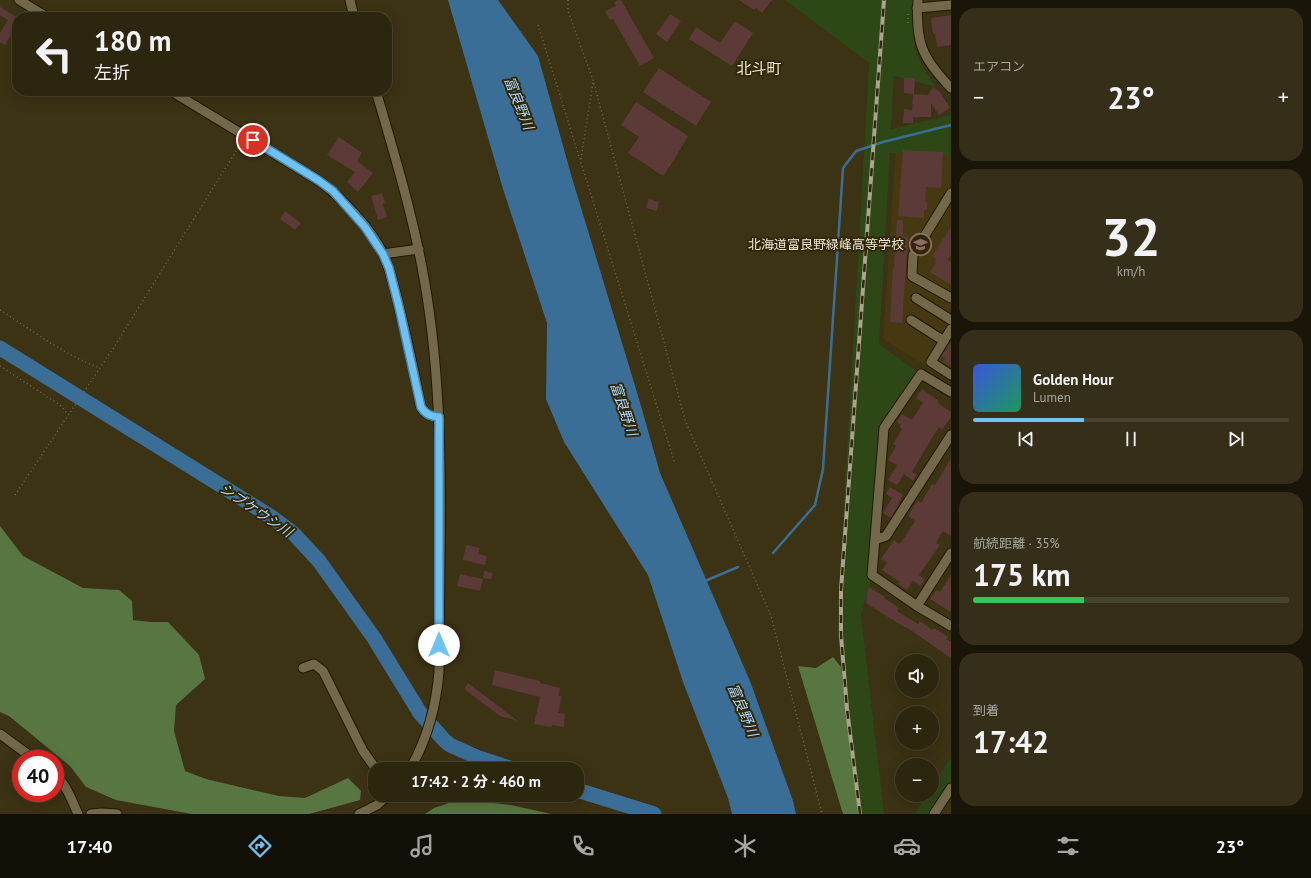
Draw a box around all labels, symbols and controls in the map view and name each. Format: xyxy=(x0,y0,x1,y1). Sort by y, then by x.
text: 180 m xyxy=(94,22,171,59)
icon: left xyxy=(28,28,80,80)
text: エアコン xyxy=(973,58,1025,75)
district label: 北斗町 xyxy=(736,59,782,78)
text: 左折 xyxy=(94,61,130,84)
water label: 富良野川 xyxy=(500,74,539,134)
text: 23° xyxy=(1107,78,1155,117)
text: − xyxy=(973,83,984,111)
text: + xyxy=(1278,83,1289,111)
pin xyxy=(236,123,270,157)
icon: arrive xyxy=(242,129,264,151)
text: 32 xyxy=(1102,203,1160,270)
school or university icon: 北海道富良野緑峰高等学校 xyxy=(907,231,933,257)
place label: 北海道富良野緑峰高等学校 xyxy=(748,236,904,253)
text: km/h xyxy=(1117,263,1145,280)
text: Golden Hour xyxy=(1033,370,1113,389)
water label: 富良野川 xyxy=(606,380,642,440)
text: Lumen xyxy=(1033,389,1071,406)
icon: previous xyxy=(1015,428,1037,450)
icon: pause xyxy=(1120,428,1142,450)
icon: next xyxy=(1225,428,1247,450)
water label: シブケウシ川 xyxy=(216,479,298,542)
text: 航続距離 · 35% xyxy=(973,535,1060,552)
text: 175 km xyxy=(973,555,1071,594)
position arrow xyxy=(418,624,460,666)
map controls xyxy=(895,654,939,802)
button: sound xyxy=(895,654,939,698)
water label: 富良野川 xyxy=(724,681,763,741)
text: 到着 xyxy=(973,702,999,719)
button: + xyxy=(895,706,939,750)
text: 17:42 xyxy=(973,722,1049,761)
speed limit sign: 40 xyxy=(12,750,64,802)
button: − xyxy=(895,758,939,802)
text: 17:42 · 2 分 · 460 m xyxy=(411,772,541,791)
icon: directions xyxy=(246,832,274,860)
icon: music xyxy=(408,832,436,860)
icon: phone xyxy=(569,832,597,860)
icon: climate xyxy=(731,832,759,860)
icon: car xyxy=(893,832,921,860)
icon: filters xyxy=(1054,832,1082,860)
text: 17:40 xyxy=(67,835,112,858)
text: 23° xyxy=(1216,835,1244,858)

